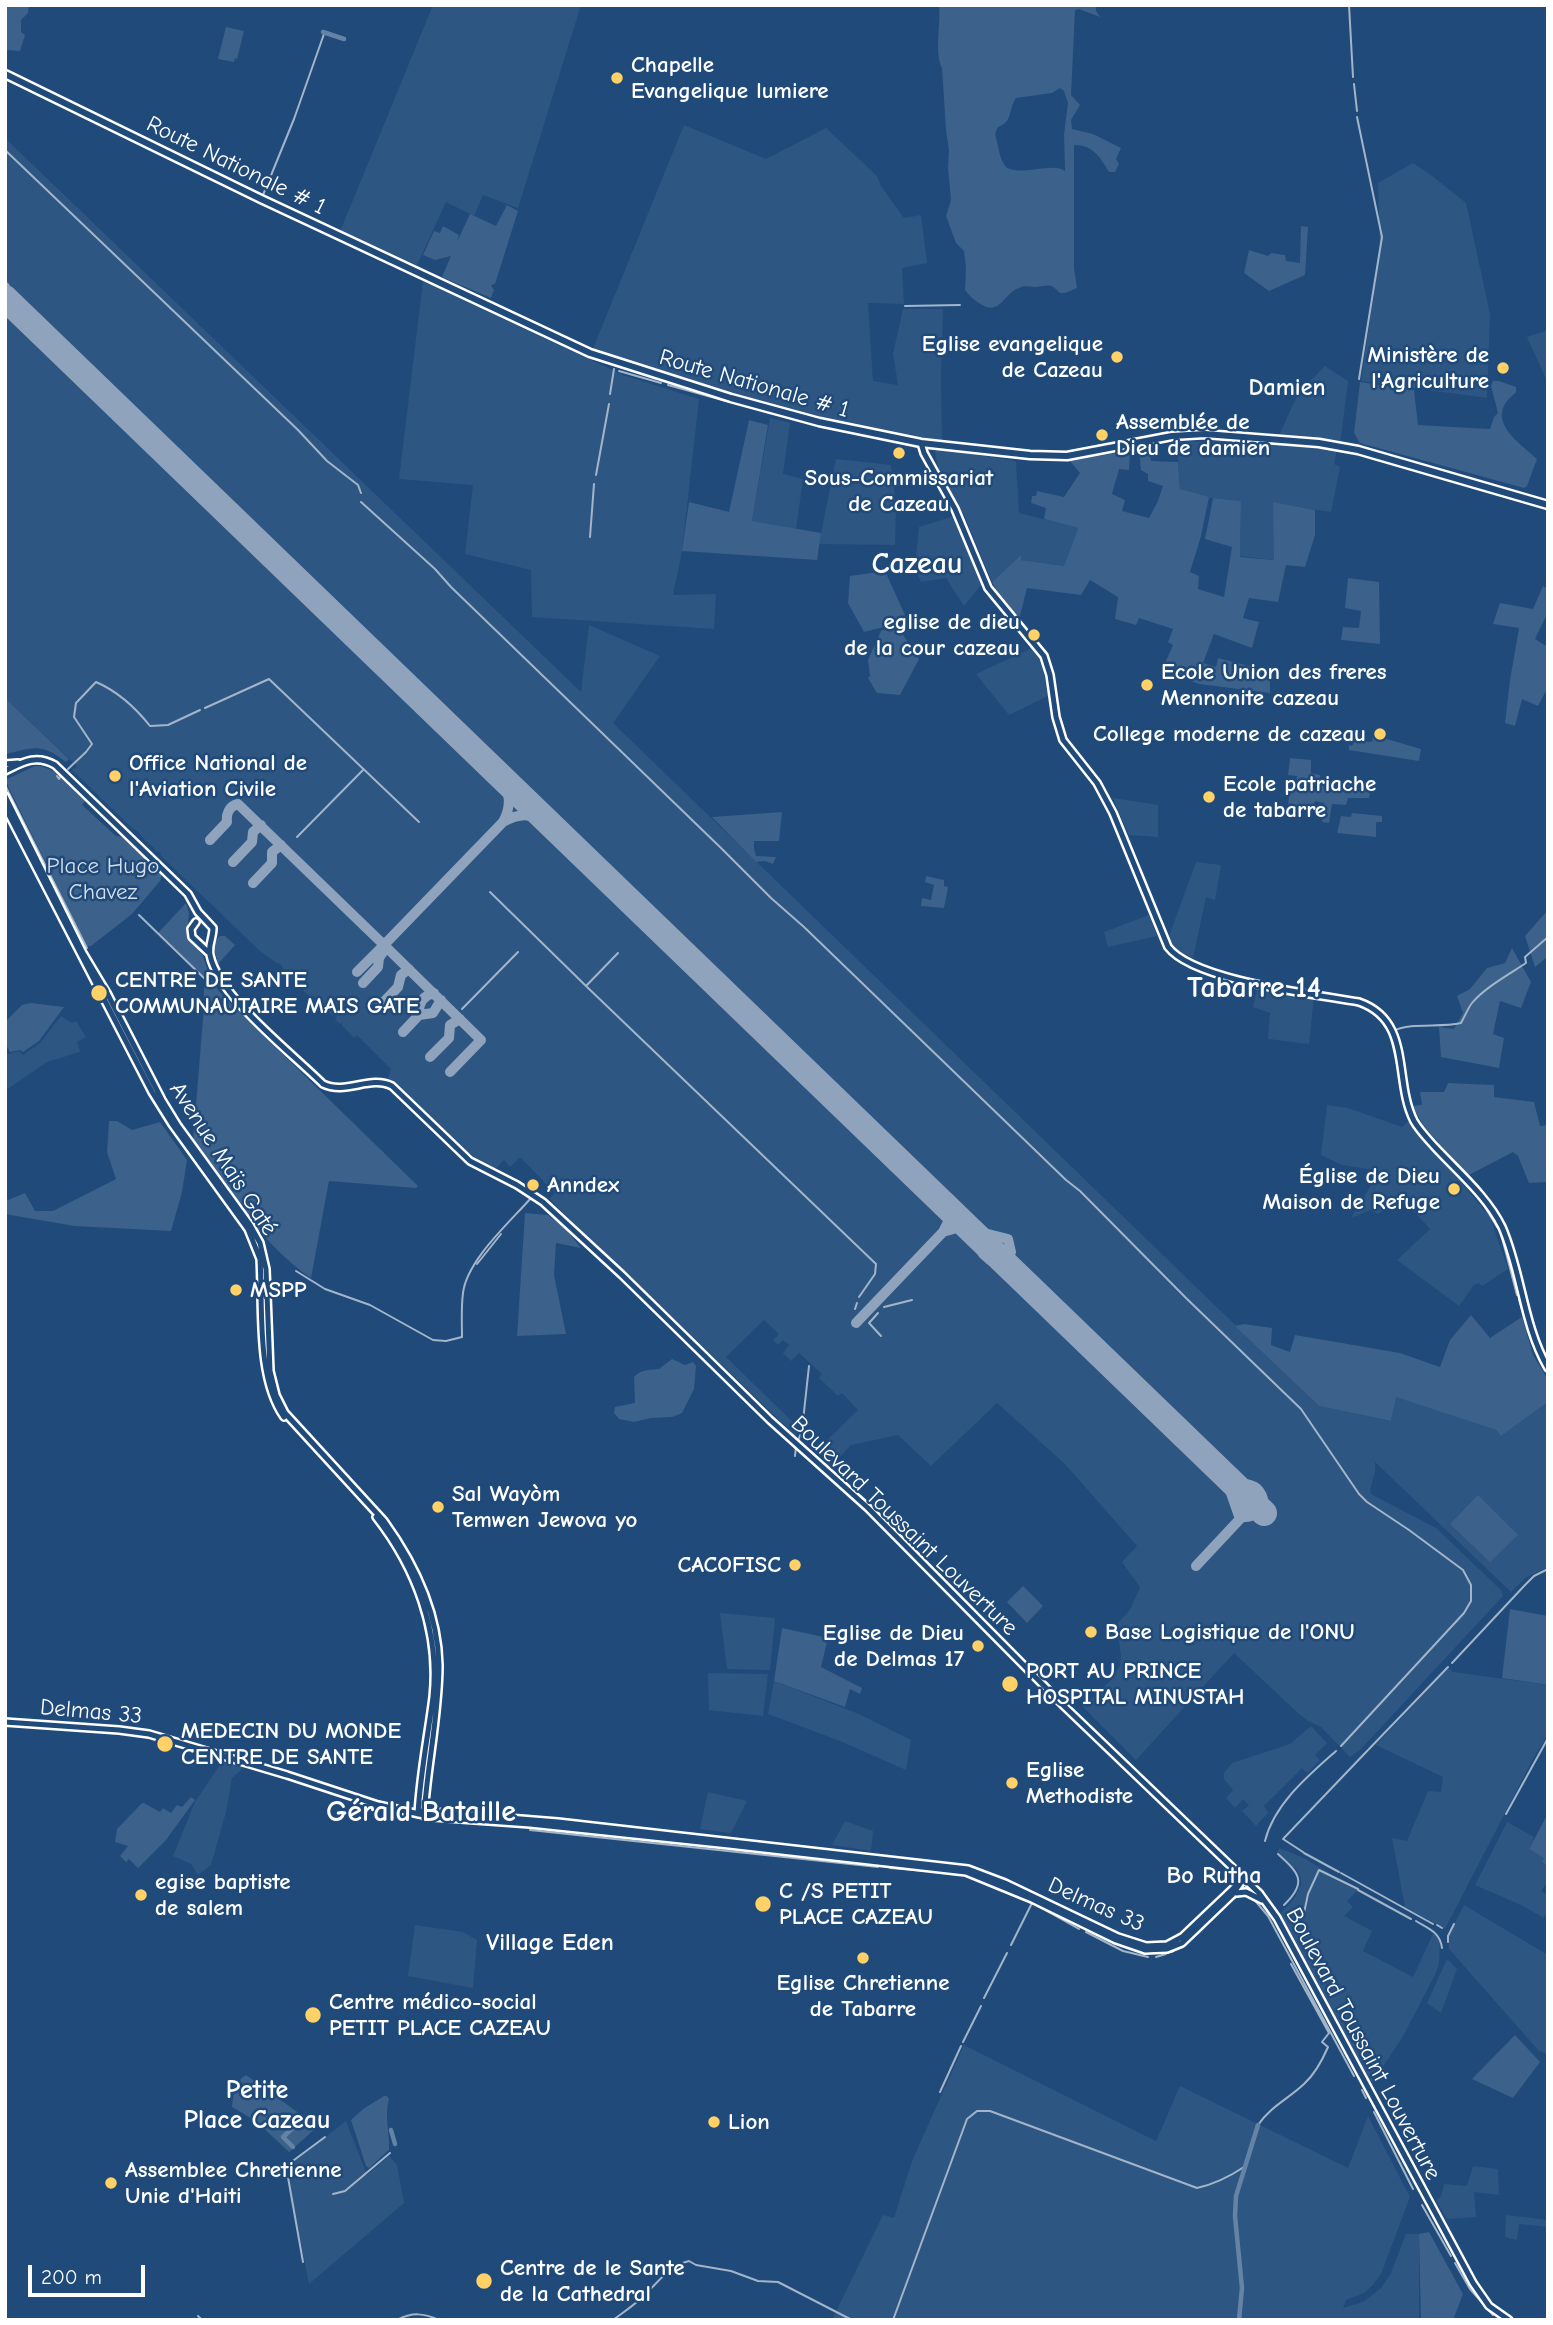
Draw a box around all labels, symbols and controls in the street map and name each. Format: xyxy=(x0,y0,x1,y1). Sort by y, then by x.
place label: Chapelle Evangelique lumiere xyxy=(631,51,829,105)
marker: Chapelle Evangelique lumiere xyxy=(609,70,625,86)
street label: Route Nationale # 1 xyxy=(142,111,330,221)
place label: Eglise evangelique de Cazeau xyxy=(922,330,1103,384)
place label: Ministère de l'Agriculture xyxy=(1367,341,1489,395)
street label: Route Nationale # 1 xyxy=(656,344,852,424)
marker: Eglise evangelique de Cazeau xyxy=(1109,349,1125,365)
marker: Ministère de l'Agriculture xyxy=(1495,360,1511,376)
district label: Damien xyxy=(1249,374,1325,402)
place label: Assemblée de Dieu de damien xyxy=(1116,408,1270,462)
marker: Assemblée de Dieu de damien xyxy=(1094,427,1110,443)
marker: Sous-Commissariat de Cazeau xyxy=(891,445,907,461)
place label: Sous-Commissariat de Cazeau xyxy=(805,464,993,518)
district label: Cazeau xyxy=(871,547,963,583)
place label: eglise de dieu de la cour cazeau xyxy=(844,608,1020,662)
marker: eglise de dieu de la cour cazeau xyxy=(1026,627,1042,643)
place label: Ecole Union des freres Mennonite cazeau xyxy=(1161,658,1386,712)
marker: Ecole Union des freres Mennonite cazeau xyxy=(1139,677,1155,693)
place label: College moderne de cazeau xyxy=(1093,720,1366,748)
marker: College moderne de cazeau xyxy=(1372,726,1388,742)
place label: Office National de l'Aviation Civile xyxy=(129,749,307,803)
marker: Office National de l'Aviation Civile xyxy=(107,768,123,784)
place label: Ecole patriache de tabarre xyxy=(1223,770,1376,824)
marker: Ecole patriache de tabarre xyxy=(1201,789,1217,805)
park label: Place Hugo Chavez xyxy=(47,852,159,906)
place label: CENTRE DE SANTE COMMUNAUTAIRE MAIS GATE xyxy=(115,966,419,1020)
district label: Tabarre 14 xyxy=(1187,971,1321,1007)
marker: CENTRE DE SANTE COMMUNAUTAIRE MAIS GATE xyxy=(89,983,109,1003)
street label: Avenue Maïs Gaté xyxy=(163,1077,283,1241)
place label: Église de Dieu Maison de Refuge xyxy=(1262,1162,1440,1216)
place label: Anndex xyxy=(547,1171,619,1199)
marker: Anndex xyxy=(525,1177,541,1193)
marker: Église de Dieu Maison de Refuge xyxy=(1446,1181,1462,1197)
place label: MSPP xyxy=(250,1276,307,1304)
marker: MSPP xyxy=(228,1282,244,1298)
street label: Boulevard Toussaint Louverture xyxy=(785,1410,1023,1642)
place label: Sal Wayòm Temwen Jewova yo xyxy=(452,1480,637,1534)
marker: Sal Wayòm Temwen Jewova yo xyxy=(430,1499,446,1515)
place label: CACOFISC xyxy=(677,1551,781,1579)
marker: CACOFISC xyxy=(787,1557,803,1573)
place label: Base Logistique de l'ONU xyxy=(1105,1618,1355,1646)
place label: Eglise de Dieu de Delmas 17 xyxy=(823,1619,964,1673)
marker: Base Logistique de l'ONU xyxy=(1083,1624,1099,1640)
marker: Eglise de Dieu de Delmas 17 xyxy=(970,1638,986,1654)
place label: PORT AU PRINCE HOSPITAL MINUSTAH xyxy=(1026,1657,1244,1711)
marker: PORT AU PRINCE HOSPITAL MINUSTAH xyxy=(1000,1674,1020,1694)
street label: Delmas 33 xyxy=(39,1694,143,1730)
place label: MEDECIN DU MONDE CENTRE DE SANTE xyxy=(181,1717,401,1771)
marker: MEDECIN DU MONDE CENTRE DE SANTE xyxy=(155,1734,175,1754)
place label: Eglise Methodiste xyxy=(1026,1756,1133,1810)
marker: Eglise Methodiste xyxy=(1004,1775,1020,1791)
district label: Gérald Bataille xyxy=(326,1795,516,1831)
district label: Bo Rutha xyxy=(1167,1862,1261,1890)
place label: egise baptiste de salem xyxy=(155,1868,291,1922)
street label: Delmas 33 xyxy=(1044,1872,1148,1938)
place label: C /S PETIT PLACE CAZEAU xyxy=(779,1877,933,1931)
marker: egise baptiste de salem xyxy=(133,1887,149,1903)
marker: C /S PETIT PLACE CAZEAU xyxy=(753,1894,773,1914)
street label: Boulevard Toussaint Louverture xyxy=(1279,1903,1447,2185)
district label: Village Eden xyxy=(486,1929,614,1957)
marker: Eglise Chretienne de Tabarre xyxy=(855,1950,871,1966)
place label: Eglise Chretienne de Tabarre xyxy=(776,1969,950,2023)
place label: Centre médico-social PETIT PLACE CAZEAU xyxy=(329,1988,551,2042)
marker: Centre médico-social PETIT PLACE CAZEAU xyxy=(303,2005,323,2025)
district label: Petite Place Cazeau xyxy=(184,2075,330,2136)
place label: Lion xyxy=(728,2108,770,2136)
marker: Lion xyxy=(706,2114,722,2130)
place label: Assemblee Chretienne Unie d'Haiti xyxy=(125,2156,342,2210)
marker: Assemblee Chretienne Unie d'Haiti xyxy=(103,2175,119,2191)
scale bar xyxy=(32,2252,149,2296)
place label: Centre de le Sante de la Cathedral xyxy=(500,2254,685,2308)
text: 200 m xyxy=(41,2265,102,2289)
marker: Centre de le Sante de la Cathedral xyxy=(474,2271,494,2291)

